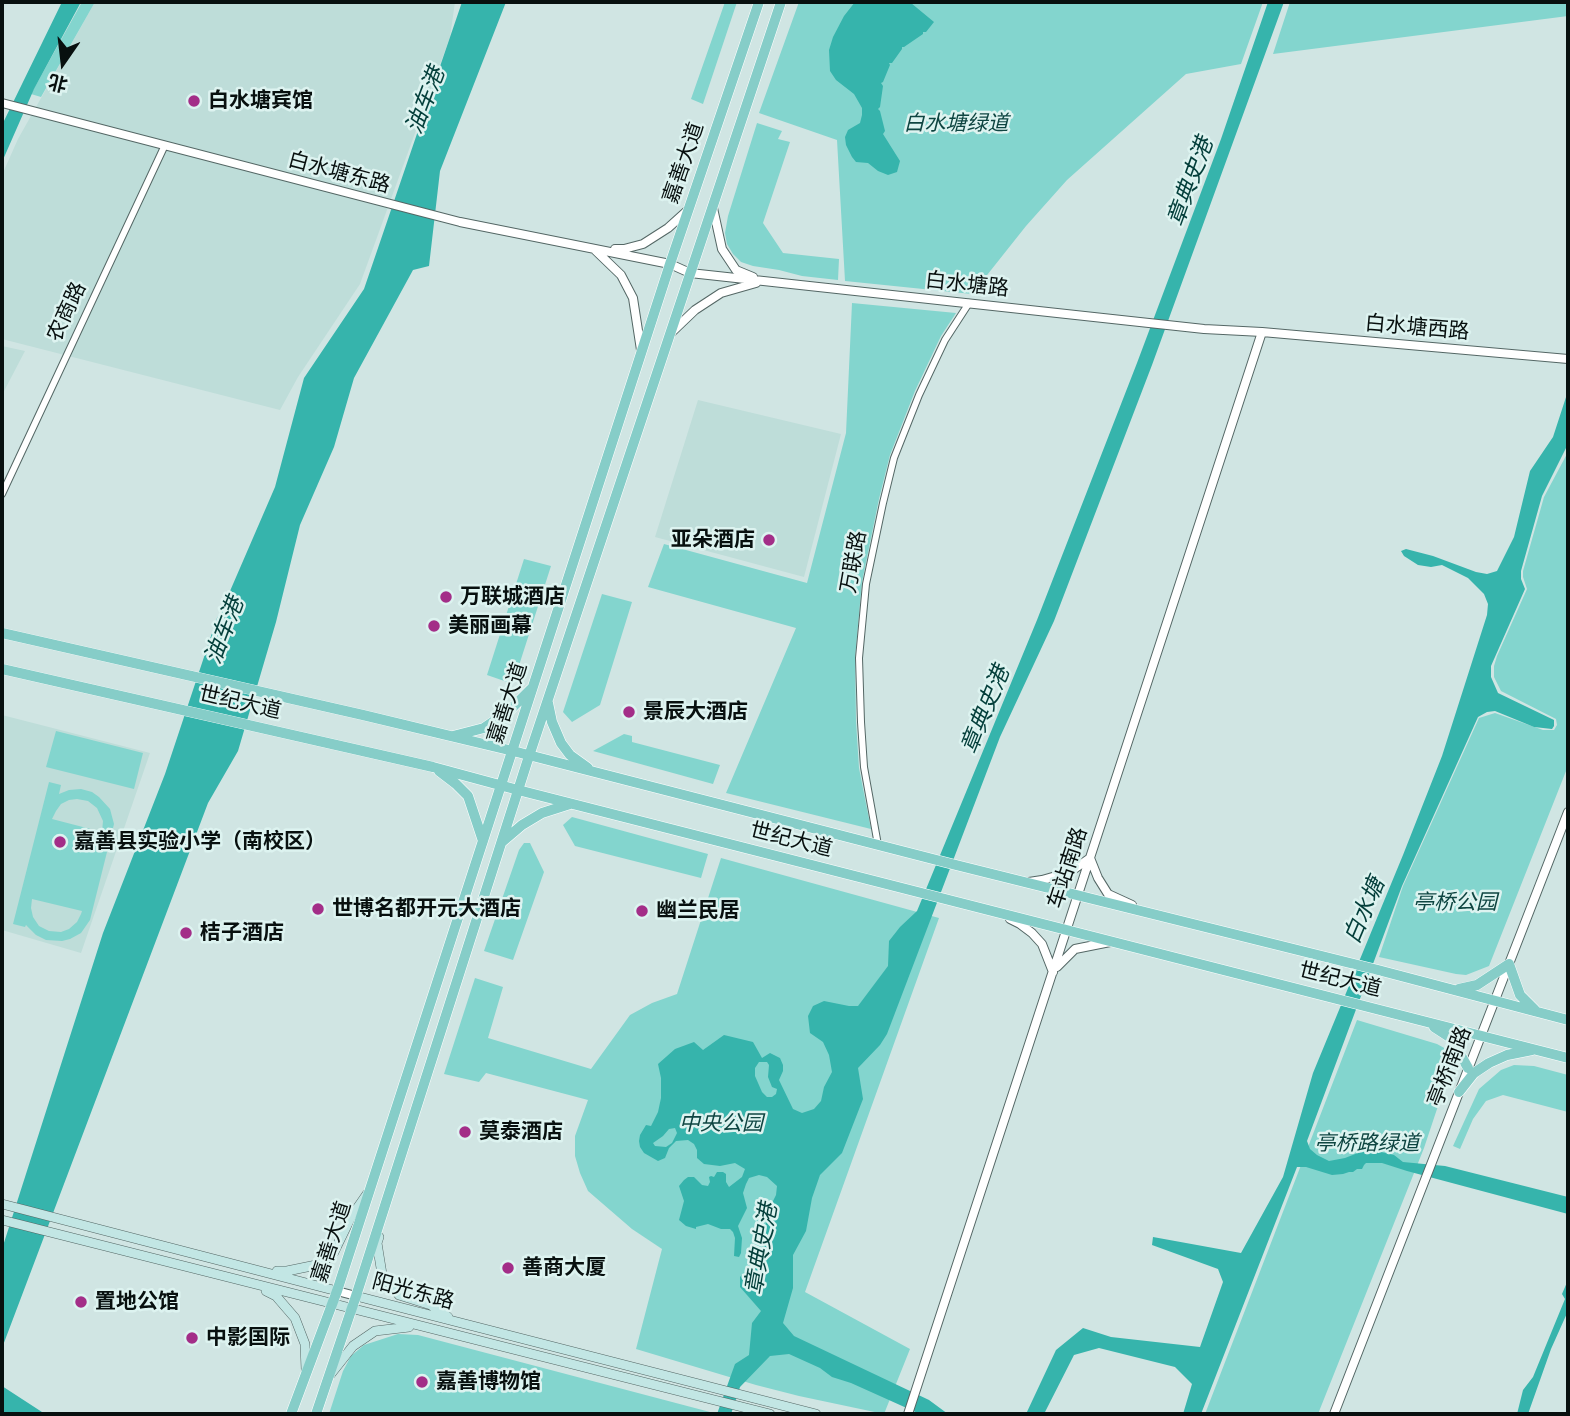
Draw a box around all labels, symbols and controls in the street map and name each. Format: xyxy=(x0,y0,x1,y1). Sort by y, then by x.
north arrow xyxy=(28,28,98,98)
water label: 油车港 xyxy=(401,64,451,138)
text: 北 xyxy=(46,69,70,97)
place label: 白水塘宾馆 xyxy=(208,88,313,114)
marker: 白水塘宾馆 xyxy=(186,93,202,109)
park label: 白水塘绿道 xyxy=(904,111,1008,137)
street label: 嘉善大道 xyxy=(658,119,710,207)
water label: 章典史港 xyxy=(1162,134,1220,230)
street label: 白水塘东路 xyxy=(285,147,393,199)
street label: 白水塘路 xyxy=(924,268,1010,302)
street label: 农商路 xyxy=(42,278,92,346)
street label: 白水塘西路 xyxy=(1364,311,1470,345)
place label: 亚朵酒店 xyxy=(671,527,755,553)
street label: 万联路 xyxy=(836,529,872,595)
marker: 亚朵酒店 xyxy=(761,532,777,548)
place label: 万联城酒店 xyxy=(460,584,565,610)
marker: 万联城酒店 xyxy=(438,589,454,605)
water label: 油车港 xyxy=(200,594,250,668)
place label: 美丽画幕 xyxy=(448,613,532,639)
marker: 美丽画幕 xyxy=(426,618,442,634)
street label: 嘉善大道 xyxy=(483,659,533,747)
water label: 章典史港 xyxy=(956,662,1016,758)
street label: 世纪大道 xyxy=(196,681,284,725)
place label: 景辰大酒店 xyxy=(643,699,748,725)
marker: 景辰大酒店 xyxy=(621,704,637,720)
street label: 世纪大道 xyxy=(747,818,835,862)
street label: 车站南路 xyxy=(1043,824,1093,912)
place label: 嘉善县实验小学（南校区） xyxy=(74,829,326,855)
marker: 嘉善县实验小学（南校区） xyxy=(52,834,68,850)
water label: 白水塘 xyxy=(1339,874,1391,948)
park label: 亭桥公园 xyxy=(1413,890,1497,916)
place label: 世博名都开元大酒店 xyxy=(332,896,521,922)
place label: 幽兰民居 xyxy=(656,898,740,924)
marker: 世博名都开元大酒店 xyxy=(310,901,326,917)
marker: 幽兰民居 xyxy=(634,903,650,919)
place label: 桔子酒店 xyxy=(200,920,284,946)
marker: 桔子酒店 xyxy=(178,925,194,941)
street label: 世纪大道 xyxy=(1296,958,1384,1002)
street label: 亭桥南路 xyxy=(1423,1023,1477,1111)
park label: 中央公园 xyxy=(679,1111,763,1137)
place label: 莫泰酒店 xyxy=(479,1119,563,1145)
marker: 莫泰酒店 xyxy=(457,1124,473,1140)
park label: 亭桥路绿道 xyxy=(1315,1131,1419,1157)
street label: 嘉善大道 xyxy=(307,1198,357,1286)
water label: 章典史港 xyxy=(740,1201,784,1297)
place label: 善商大厦 xyxy=(522,1255,606,1281)
marker: 善商大厦 xyxy=(500,1260,516,1276)
street label: 阳光东路 xyxy=(369,1269,457,1315)
place label: 置地公馆 xyxy=(95,1289,179,1315)
marker: 置地公馆 xyxy=(73,1294,89,1310)
place label: 中影国际 xyxy=(206,1325,290,1351)
marker: 中影国际 xyxy=(184,1330,200,1346)
place label: 嘉善博物馆 xyxy=(436,1369,541,1395)
marker: 嘉善博物馆 xyxy=(414,1374,430,1390)

